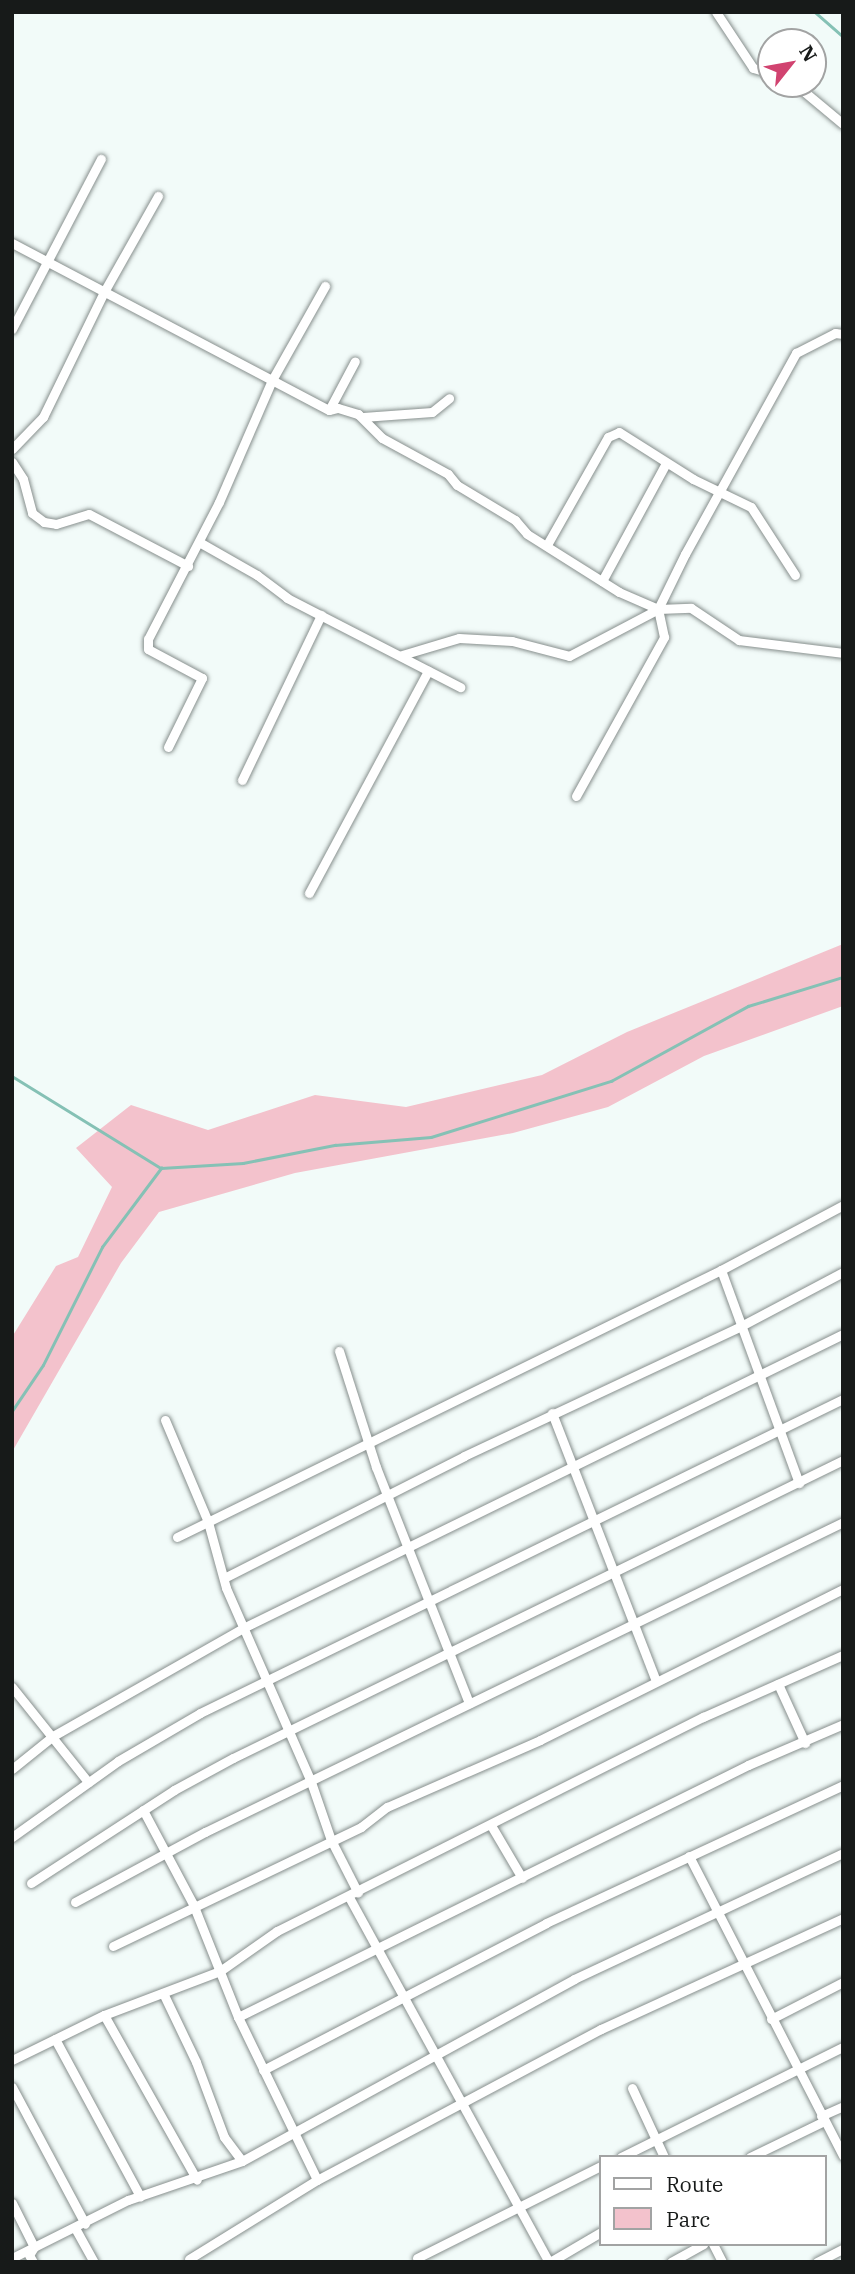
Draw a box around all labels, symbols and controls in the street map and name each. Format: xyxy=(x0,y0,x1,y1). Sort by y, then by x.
north arrow xyxy=(757,28,827,98)
text: N xyxy=(794,41,822,66)
legend xyxy=(600,2155,827,2246)
text: Route xyxy=(666,2170,723,2198)
text: Parc xyxy=(666,2205,710,2233)

